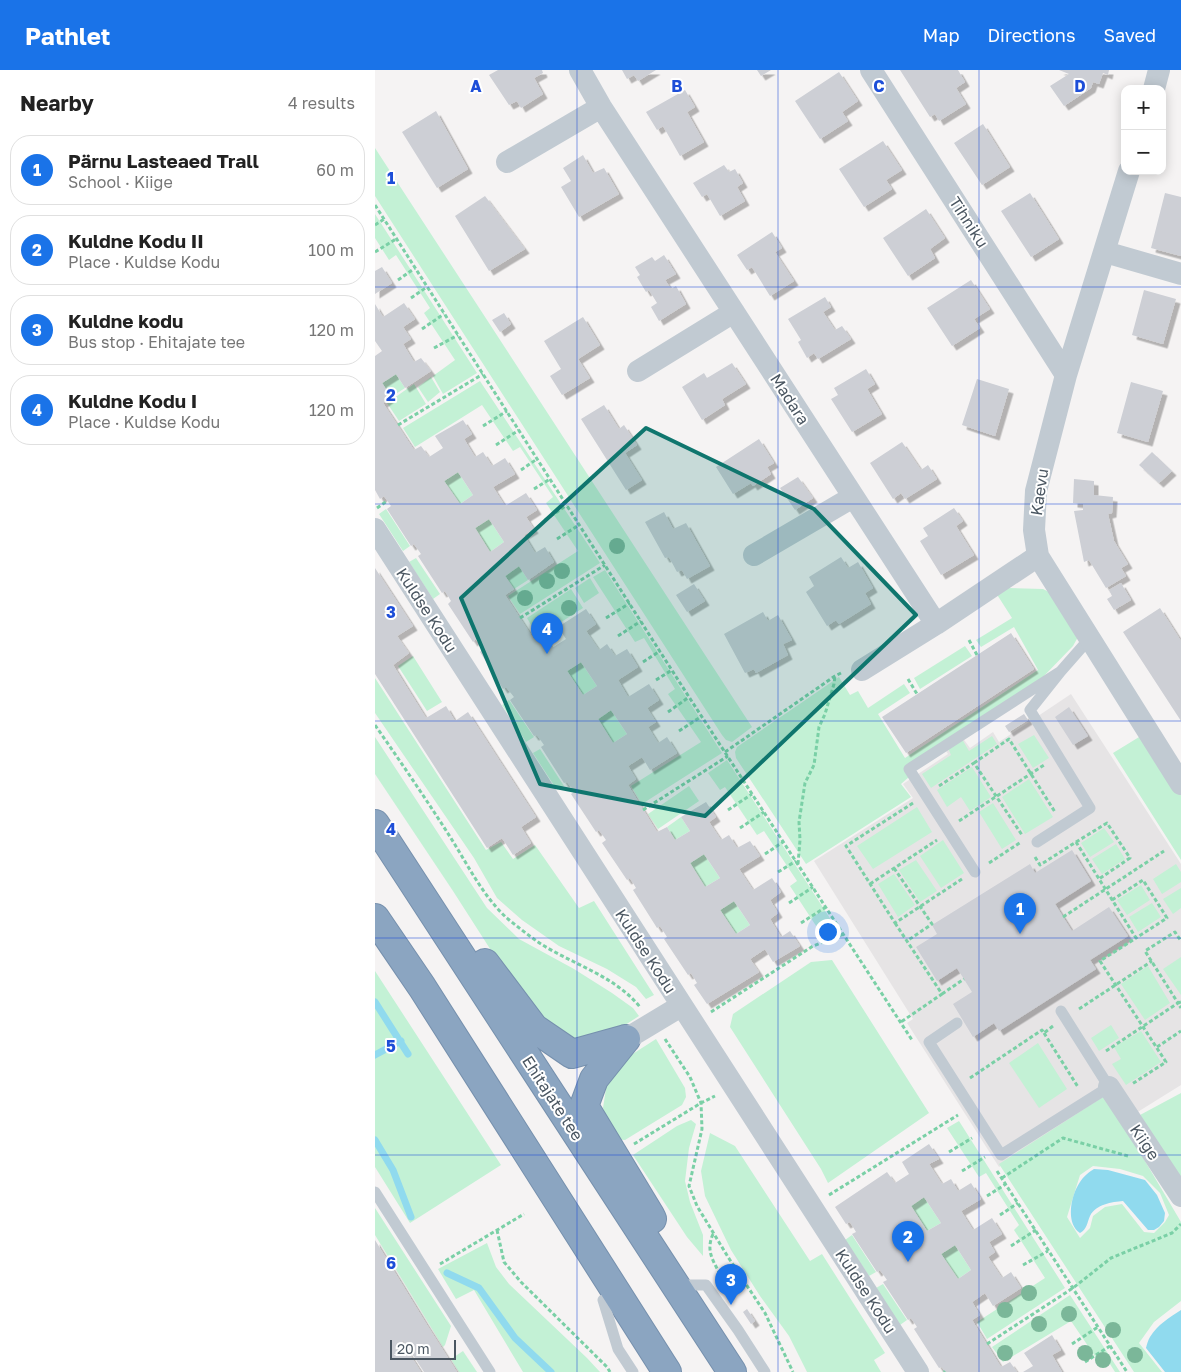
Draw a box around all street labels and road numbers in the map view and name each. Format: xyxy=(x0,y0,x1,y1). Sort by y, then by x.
street label: Tihniku xyxy=(945,193,993,251)
street label: Madara xyxy=(766,370,814,428)
street label: Kaevu xyxy=(1026,467,1052,517)
street label: Kuldse Kodu xyxy=(392,564,462,656)
street label: Kuldse Kodu xyxy=(611,905,681,997)
street label: Ehitajate tee xyxy=(518,1052,588,1144)
street label: Kiige xyxy=(1126,1120,1164,1164)
street label: Kuldse Kodu xyxy=(831,1245,901,1337)

